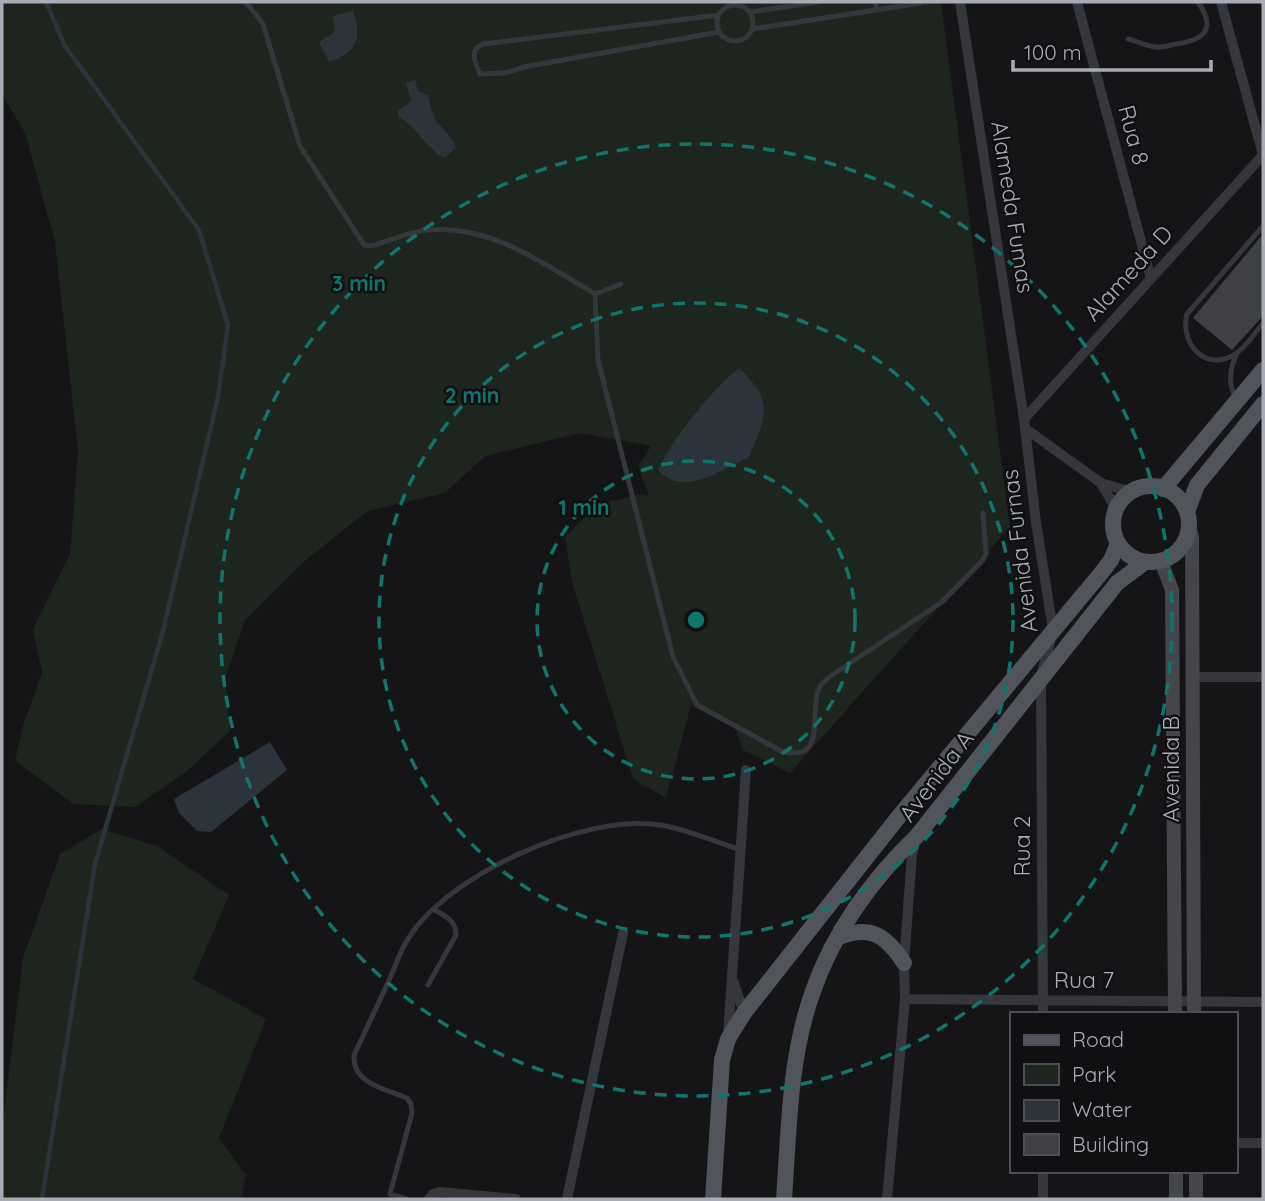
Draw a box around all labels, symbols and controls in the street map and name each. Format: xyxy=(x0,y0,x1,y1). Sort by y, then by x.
scale bar xyxy=(1013,28,1211,72)
text: 100 m xyxy=(1024,39,1082,65)
street label: Rua 8 xyxy=(1112,102,1156,168)
street label: Alameda Fumas xyxy=(985,119,1041,295)
street label: Alameda D xyxy=(1077,219,1179,327)
text: 3 min xyxy=(332,270,386,296)
text: 2 min xyxy=(445,382,499,408)
street label: Avenida Furnas xyxy=(995,468,1043,634)
text: 1 min xyxy=(559,494,609,520)
centre of rings xyxy=(684,608,708,632)
street label: Avenida B xyxy=(1156,716,1185,822)
street label: Avenida A xyxy=(892,725,980,827)
street label: Rua 2 xyxy=(1007,815,1036,877)
street label: Rua 7 xyxy=(1054,965,1114,994)
legend xyxy=(1010,1012,1237,1173)
text: Road xyxy=(1072,1026,1124,1052)
text: Park xyxy=(1072,1061,1116,1087)
text: Water xyxy=(1072,1096,1132,1122)
text: Building xyxy=(1072,1131,1149,1157)

